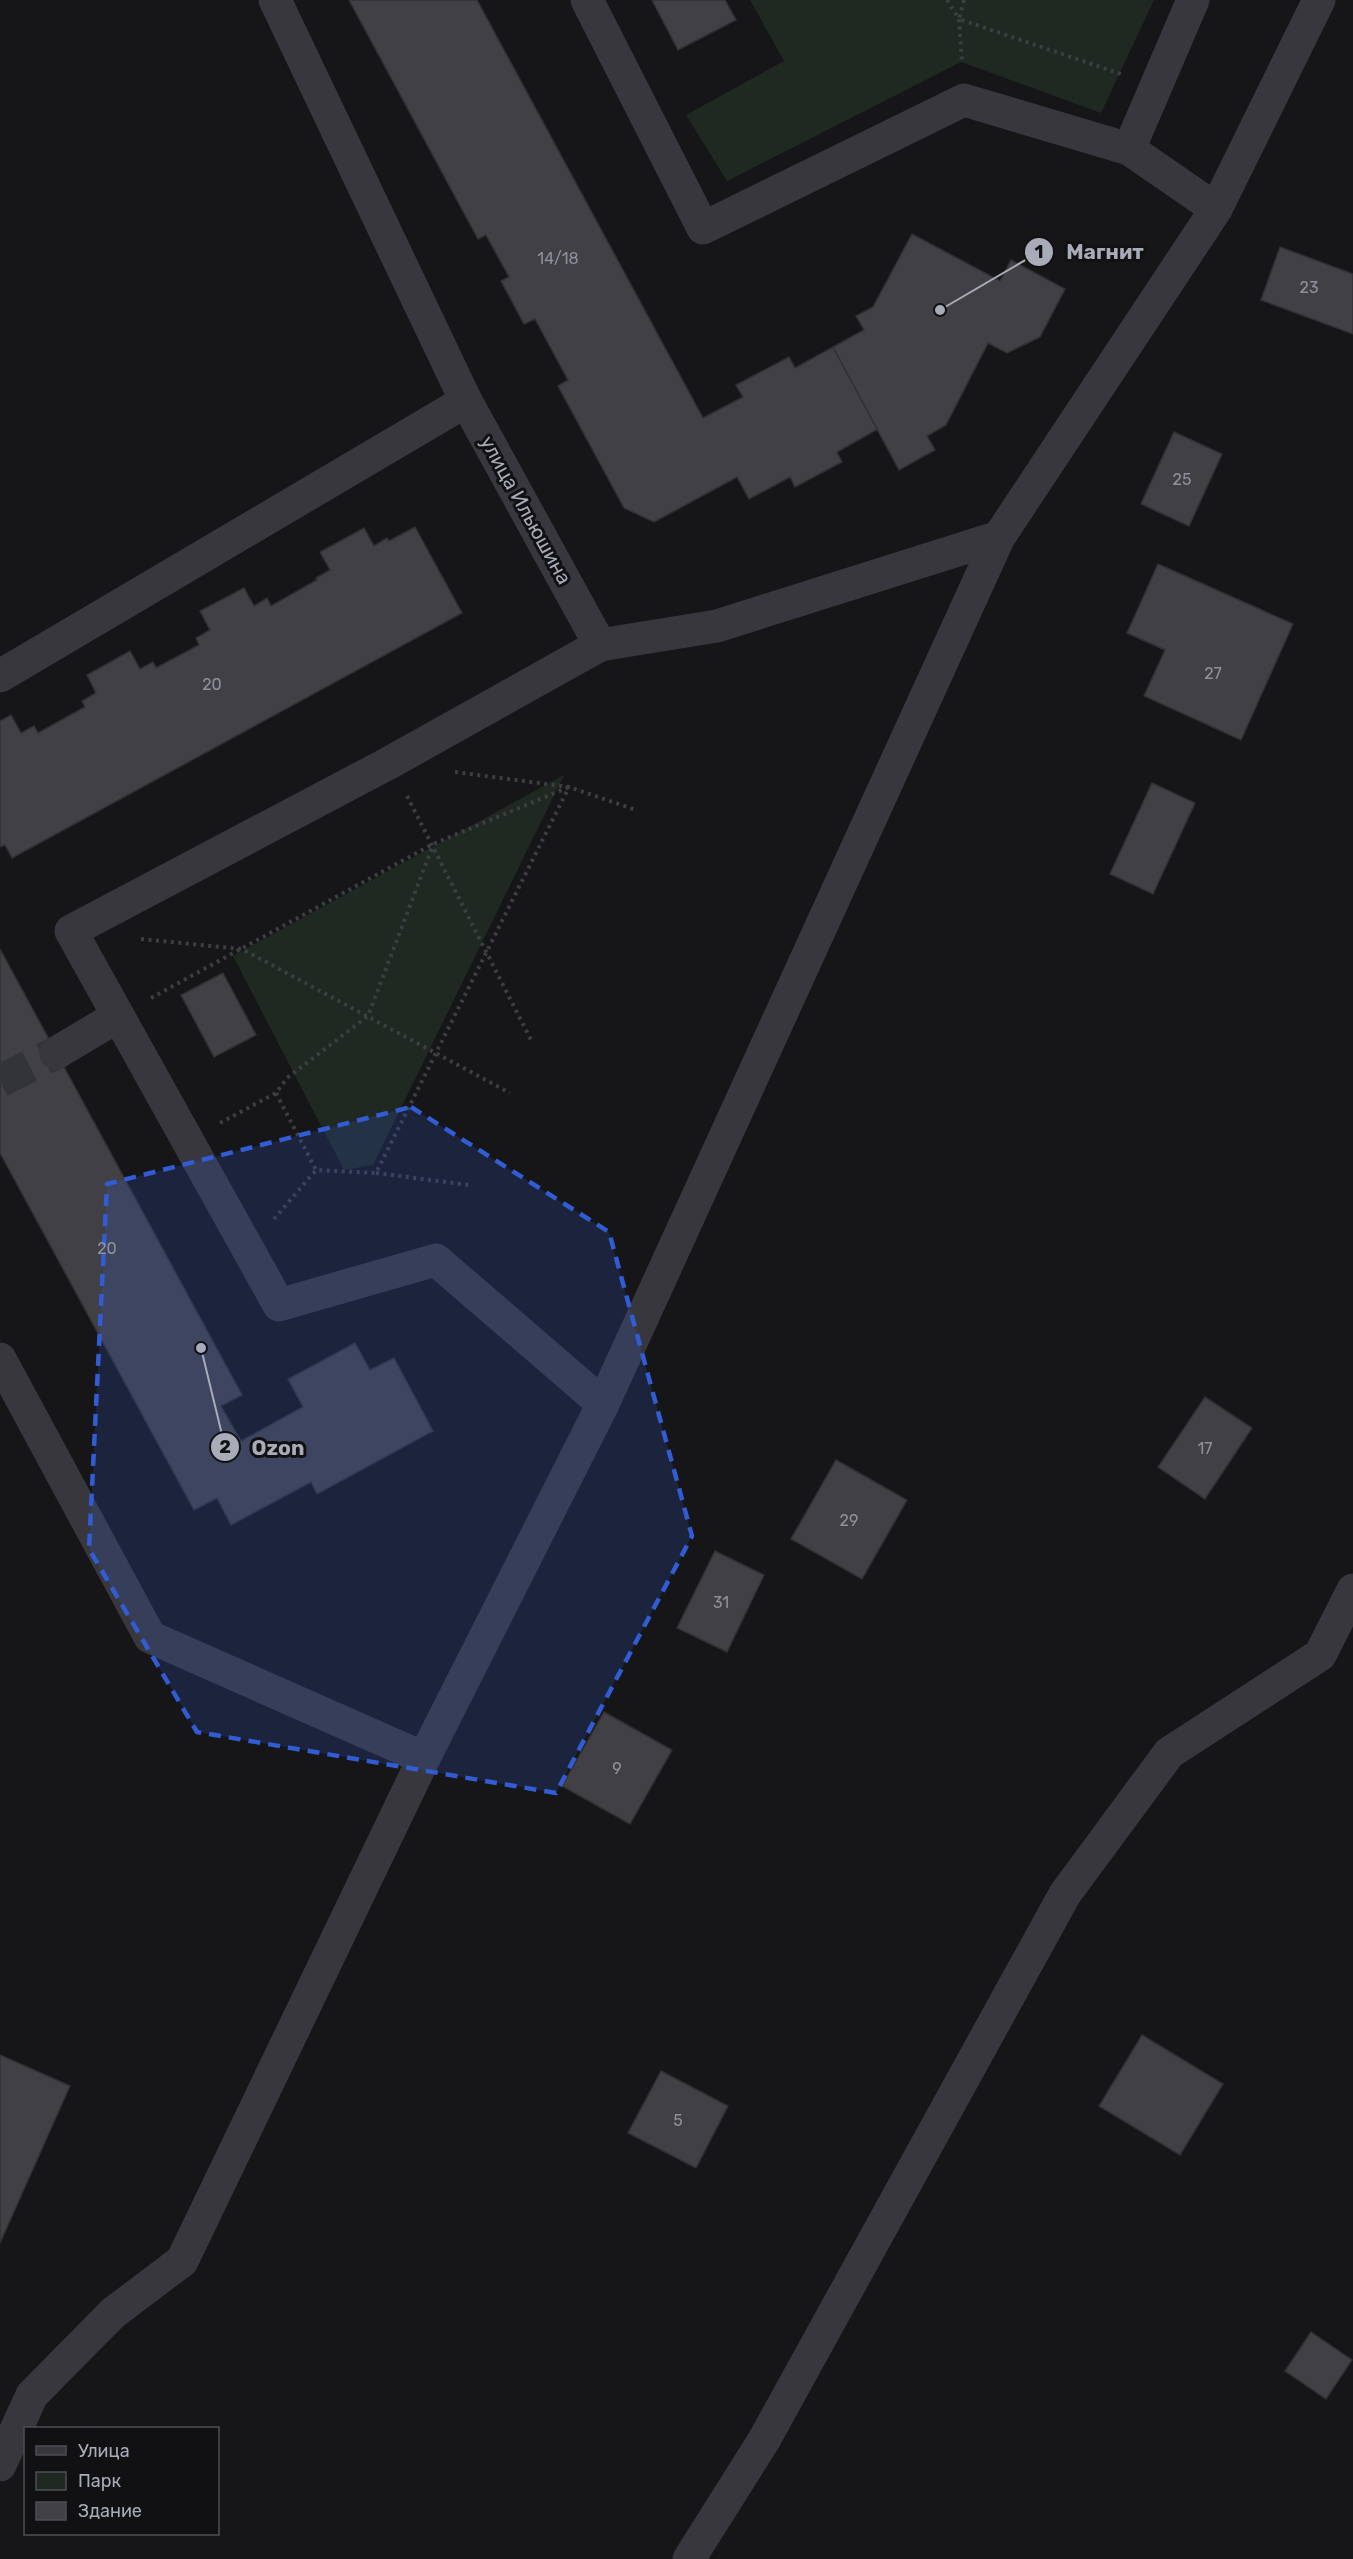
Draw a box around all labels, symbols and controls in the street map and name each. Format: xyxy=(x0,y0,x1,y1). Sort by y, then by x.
callout: Магнит xyxy=(1024,232,1156,271)
text: Магнит xyxy=(1066,239,1144,264)
text: 1 xyxy=(1035,241,1043,263)
house number: 14/18 xyxy=(537,249,579,268)
house number: 23 xyxy=(1299,278,1319,297)
street label: улица Ильюшина xyxy=(475,432,577,588)
house number: 25 xyxy=(1173,470,1191,489)
house number: 27 xyxy=(1204,664,1222,683)
house number: 20 xyxy=(202,675,222,694)
house number: 20 xyxy=(97,1239,117,1258)
callout: Ozon xyxy=(210,1428,316,1467)
text: Ozon xyxy=(252,1435,304,1460)
text: 2 xyxy=(219,1436,231,1458)
house number: 17 xyxy=(1197,1439,1213,1458)
house number: 29 xyxy=(840,1511,858,1530)
house number: 31 xyxy=(713,1593,729,1612)
house number: 9 xyxy=(612,1759,622,1778)
house number: 5 xyxy=(673,2111,683,2130)
legend xyxy=(24,2427,219,2535)
text: Улица xyxy=(78,2440,130,2462)
text: Парк xyxy=(78,2470,122,2492)
text: Здание xyxy=(78,2500,142,2522)

